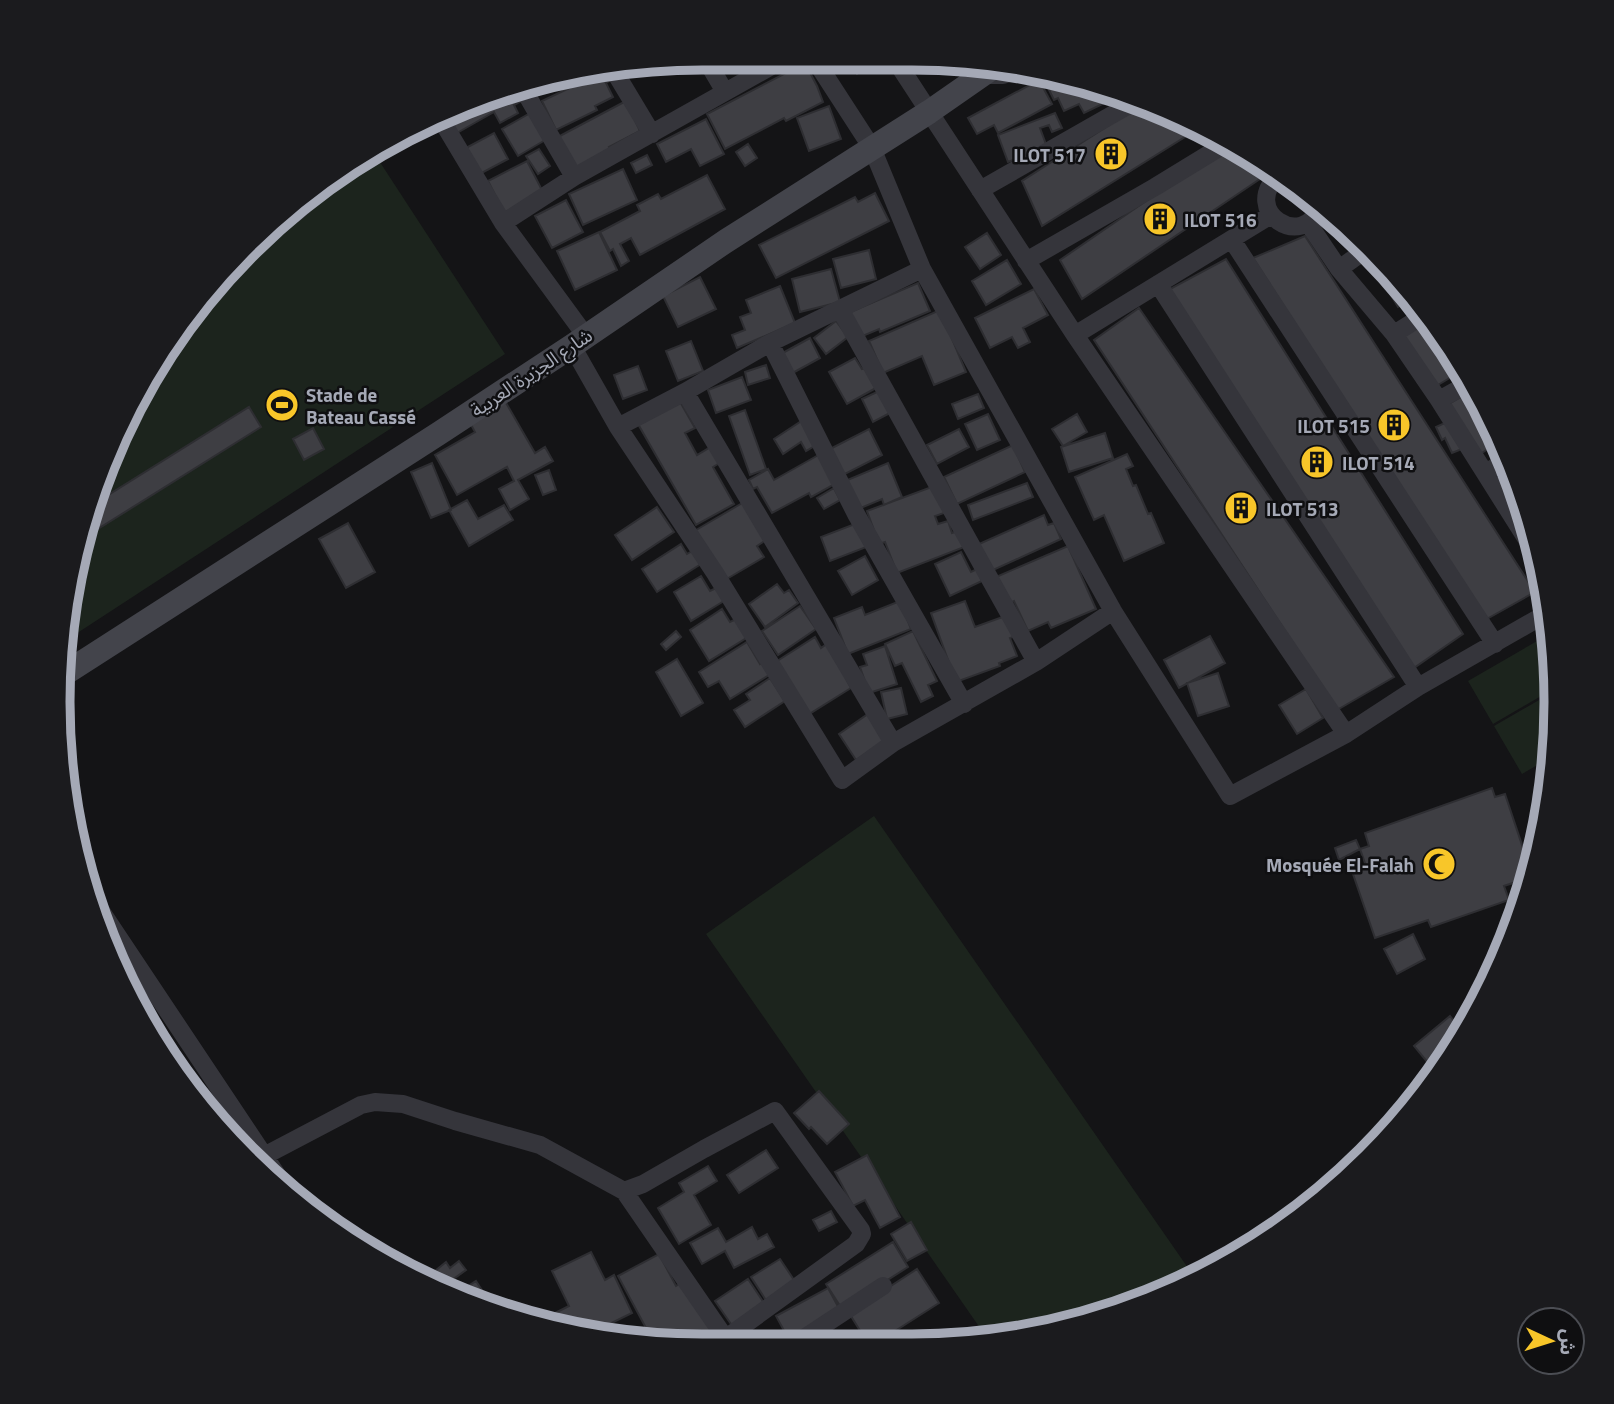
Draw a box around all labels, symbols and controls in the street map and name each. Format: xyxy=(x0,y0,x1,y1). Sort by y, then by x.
building icon: ILOT 517 xyxy=(1092,135,1130,173)
place label: ILOT 517 xyxy=(1013,140,1086,169)
building icon: ILOT 516 xyxy=(1141,200,1179,238)
place label: ILOT 516 xyxy=(1184,205,1257,234)
street label: شارع الجزيرة العربية xyxy=(464,320,598,424)
place label: Stade de Bateau Cassé xyxy=(306,380,416,431)
sports icon: Stade de Bateau Cassé xyxy=(263,386,301,424)
building icon: ILOT 515 xyxy=(1375,406,1413,444)
place label: ILOT 515 xyxy=(1297,411,1370,440)
building icon: ILOT 514 xyxy=(1298,443,1336,481)
place label: ILOT 514 xyxy=(1342,448,1415,477)
building icon: ILOT 513 xyxy=(1222,489,1260,527)
place label: ILOT 513 xyxy=(1266,494,1339,523)
mosque icon: Mosquée El-Falah xyxy=(1420,845,1458,883)
place label: Mosquée El-Falah xyxy=(1266,850,1414,879)
north arrow xyxy=(1516,1306,1586,1376)
text: ش xyxy=(1553,1328,1584,1356)

